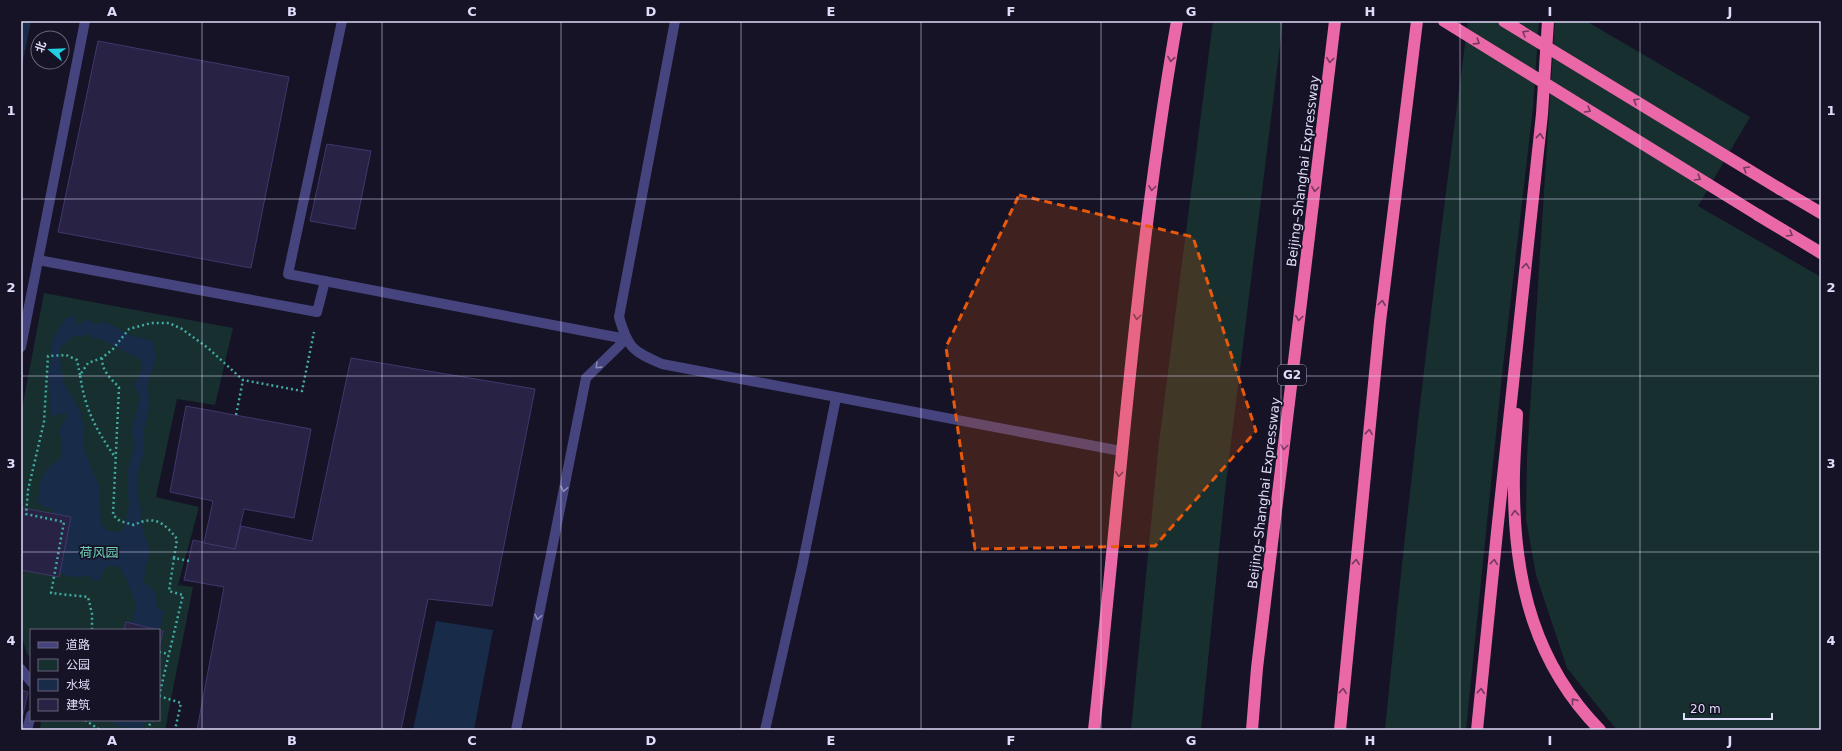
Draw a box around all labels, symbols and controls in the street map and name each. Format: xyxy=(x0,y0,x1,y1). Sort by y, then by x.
text: A xyxy=(107,4,117,19)
text: B xyxy=(287,4,297,19)
text: C xyxy=(467,4,477,19)
text: D xyxy=(646,4,657,19)
text: E xyxy=(827,4,835,19)
text: F xyxy=(1007,4,1015,19)
text: G xyxy=(1186,4,1196,19)
text: H xyxy=(1365,4,1375,19)
text: I xyxy=(1548,4,1552,19)
text: J xyxy=(1727,4,1732,19)
north arrow xyxy=(30,30,70,70)
one-way arrow xyxy=(1522,31,1529,38)
one-way arrow xyxy=(1473,37,1480,45)
text: 北 xyxy=(33,40,49,54)
one-way arrow xyxy=(1167,56,1175,63)
one-way arrow xyxy=(1326,57,1335,63)
street label: Beijing–Shanghai Expressway xyxy=(1284,74,1322,268)
one-way arrow xyxy=(1633,99,1640,106)
text: 1 xyxy=(6,103,16,118)
text: 1 xyxy=(1826,103,1836,118)
one-way arrow xyxy=(1584,105,1591,113)
one-way arrow xyxy=(1535,133,1544,139)
one-way arrow xyxy=(1743,166,1750,174)
one-way arrow xyxy=(1694,173,1701,181)
one-way arrow xyxy=(1148,185,1157,191)
one-way arrow xyxy=(1311,186,1320,192)
one-way arrow xyxy=(1786,229,1793,236)
one-way arrow xyxy=(1521,263,1530,269)
text: 2 xyxy=(6,280,16,295)
text: 2 xyxy=(1826,280,1836,295)
one-way arrow xyxy=(1377,300,1386,306)
one-way arrow xyxy=(1132,314,1141,320)
one-way arrow xyxy=(1295,315,1304,321)
one-way arrow xyxy=(595,361,603,369)
road number: G2 xyxy=(1278,365,1306,385)
street label: Beijing–Shanghai Expressway xyxy=(1245,396,1283,590)
one-way arrow xyxy=(1364,429,1373,435)
one-way arrow xyxy=(1280,444,1289,450)
text: 3 xyxy=(6,456,16,471)
text: 3 xyxy=(1826,456,1836,471)
one-way arrow xyxy=(1115,471,1124,477)
one-way arrow xyxy=(560,486,568,492)
one-way arrow xyxy=(1510,510,1519,516)
park label: 荷风园 xyxy=(79,545,119,560)
one-way arrow xyxy=(1351,559,1360,565)
one-way arrow xyxy=(1489,559,1498,565)
one-way arrow xyxy=(535,613,543,620)
legend xyxy=(30,629,160,721)
text: 4 xyxy=(6,633,16,648)
text: 4 xyxy=(1826,633,1836,648)
text: 道路 xyxy=(66,638,90,652)
text: 公园 xyxy=(66,658,90,672)
text: 水域 xyxy=(66,678,90,692)
one-way arrow xyxy=(1339,688,1348,694)
one-way arrow xyxy=(1476,688,1485,694)
scale bar xyxy=(1684,695,1772,721)
text: 建筑 xyxy=(66,698,90,712)
one-way arrow xyxy=(1572,698,1579,705)
text: 20 m xyxy=(1690,702,1721,716)
text: A xyxy=(107,733,117,748)
text: B xyxy=(287,733,297,748)
text: C xyxy=(467,733,477,748)
text: D xyxy=(646,733,657,748)
text: E xyxy=(827,733,835,748)
text: F xyxy=(1007,733,1015,748)
text: G xyxy=(1186,733,1196,748)
text: H xyxy=(1365,733,1375,748)
text: I xyxy=(1548,733,1552,748)
text: J xyxy=(1727,733,1732,748)

